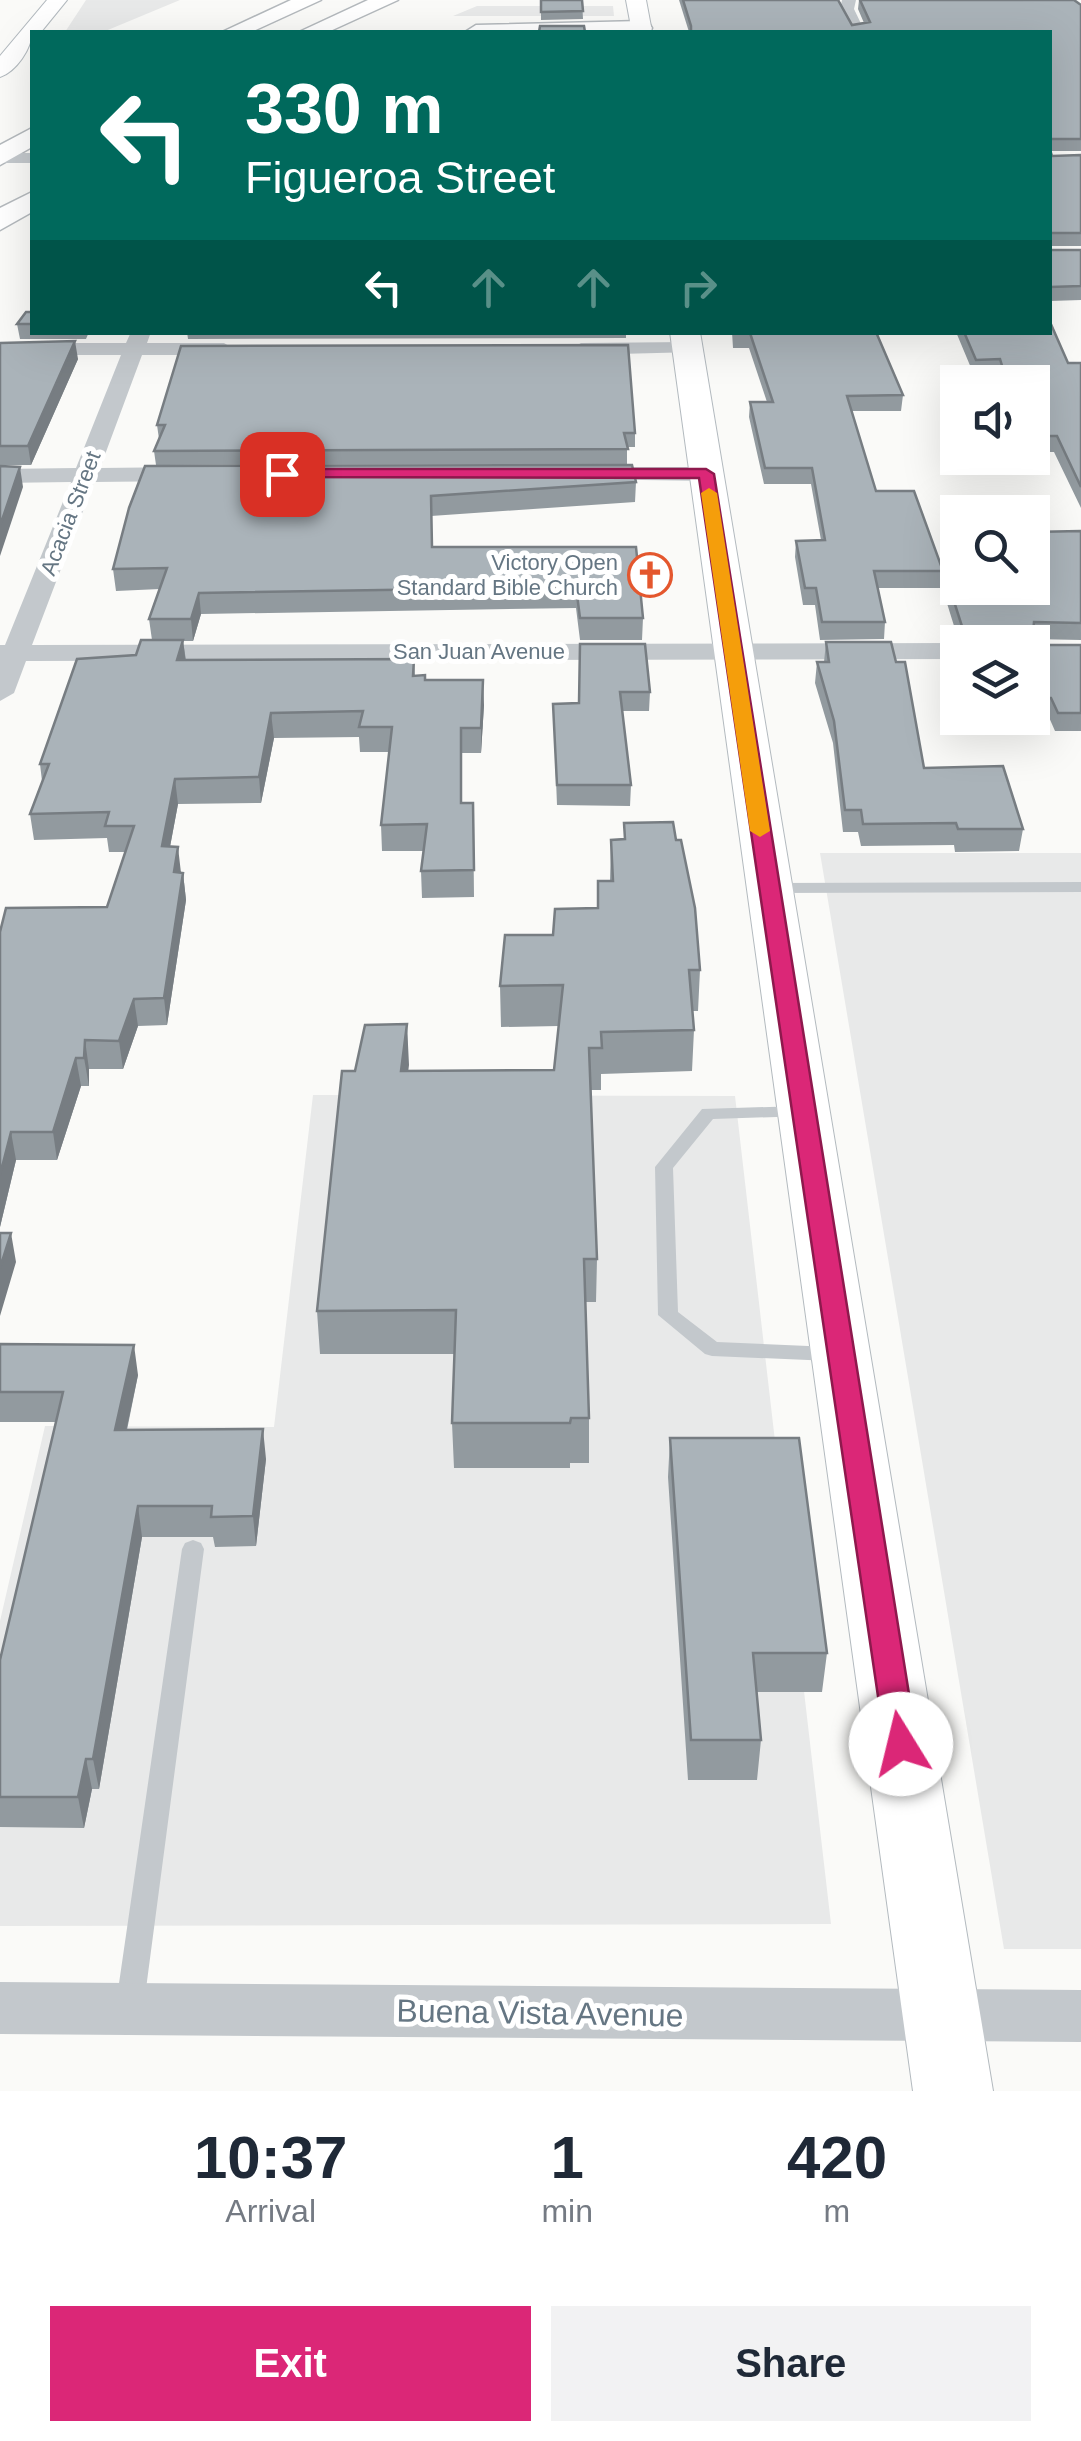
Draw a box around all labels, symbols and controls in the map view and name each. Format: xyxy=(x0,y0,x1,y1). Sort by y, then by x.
icon: left xyxy=(80,70,210,200)
text: 330 m xyxy=(245,70,443,148)
text: Figueroa Street xyxy=(245,152,555,203)
icon: left xyxy=(356,260,411,315)
icon: ahead xyxy=(461,260,516,315)
icon: ahead xyxy=(566,260,621,315)
icon: right xyxy=(671,260,726,315)
map controls xyxy=(940,365,1050,735)
button: sound xyxy=(940,365,1050,475)
pin xyxy=(240,432,325,517)
icon: arrive xyxy=(255,447,310,502)
street label: Acacia Street xyxy=(35,448,106,579)
button: search xyxy=(940,495,1050,605)
place label: Victory Open Standard Bible Church xyxy=(397,550,618,600)
church icon: Victory Open Standard Bible Church xyxy=(627,552,673,598)
button: layers xyxy=(940,625,1050,735)
street label: San Juan Avenue xyxy=(393,639,565,664)
position arrow xyxy=(849,1692,953,1796)
street label: Buena Vista Avenue xyxy=(396,1992,684,2034)
text: 10:37 xyxy=(194,2124,347,2191)
text: 1 xyxy=(550,2124,584,2191)
text: 420 xyxy=(787,2124,887,2191)
text: Arrival xyxy=(225,2193,316,2229)
text: min xyxy=(541,2193,593,2229)
text: m xyxy=(824,2193,850,2229)
button: Exit xyxy=(50,2306,531,2421)
button: Share xyxy=(551,2306,1031,2421)

